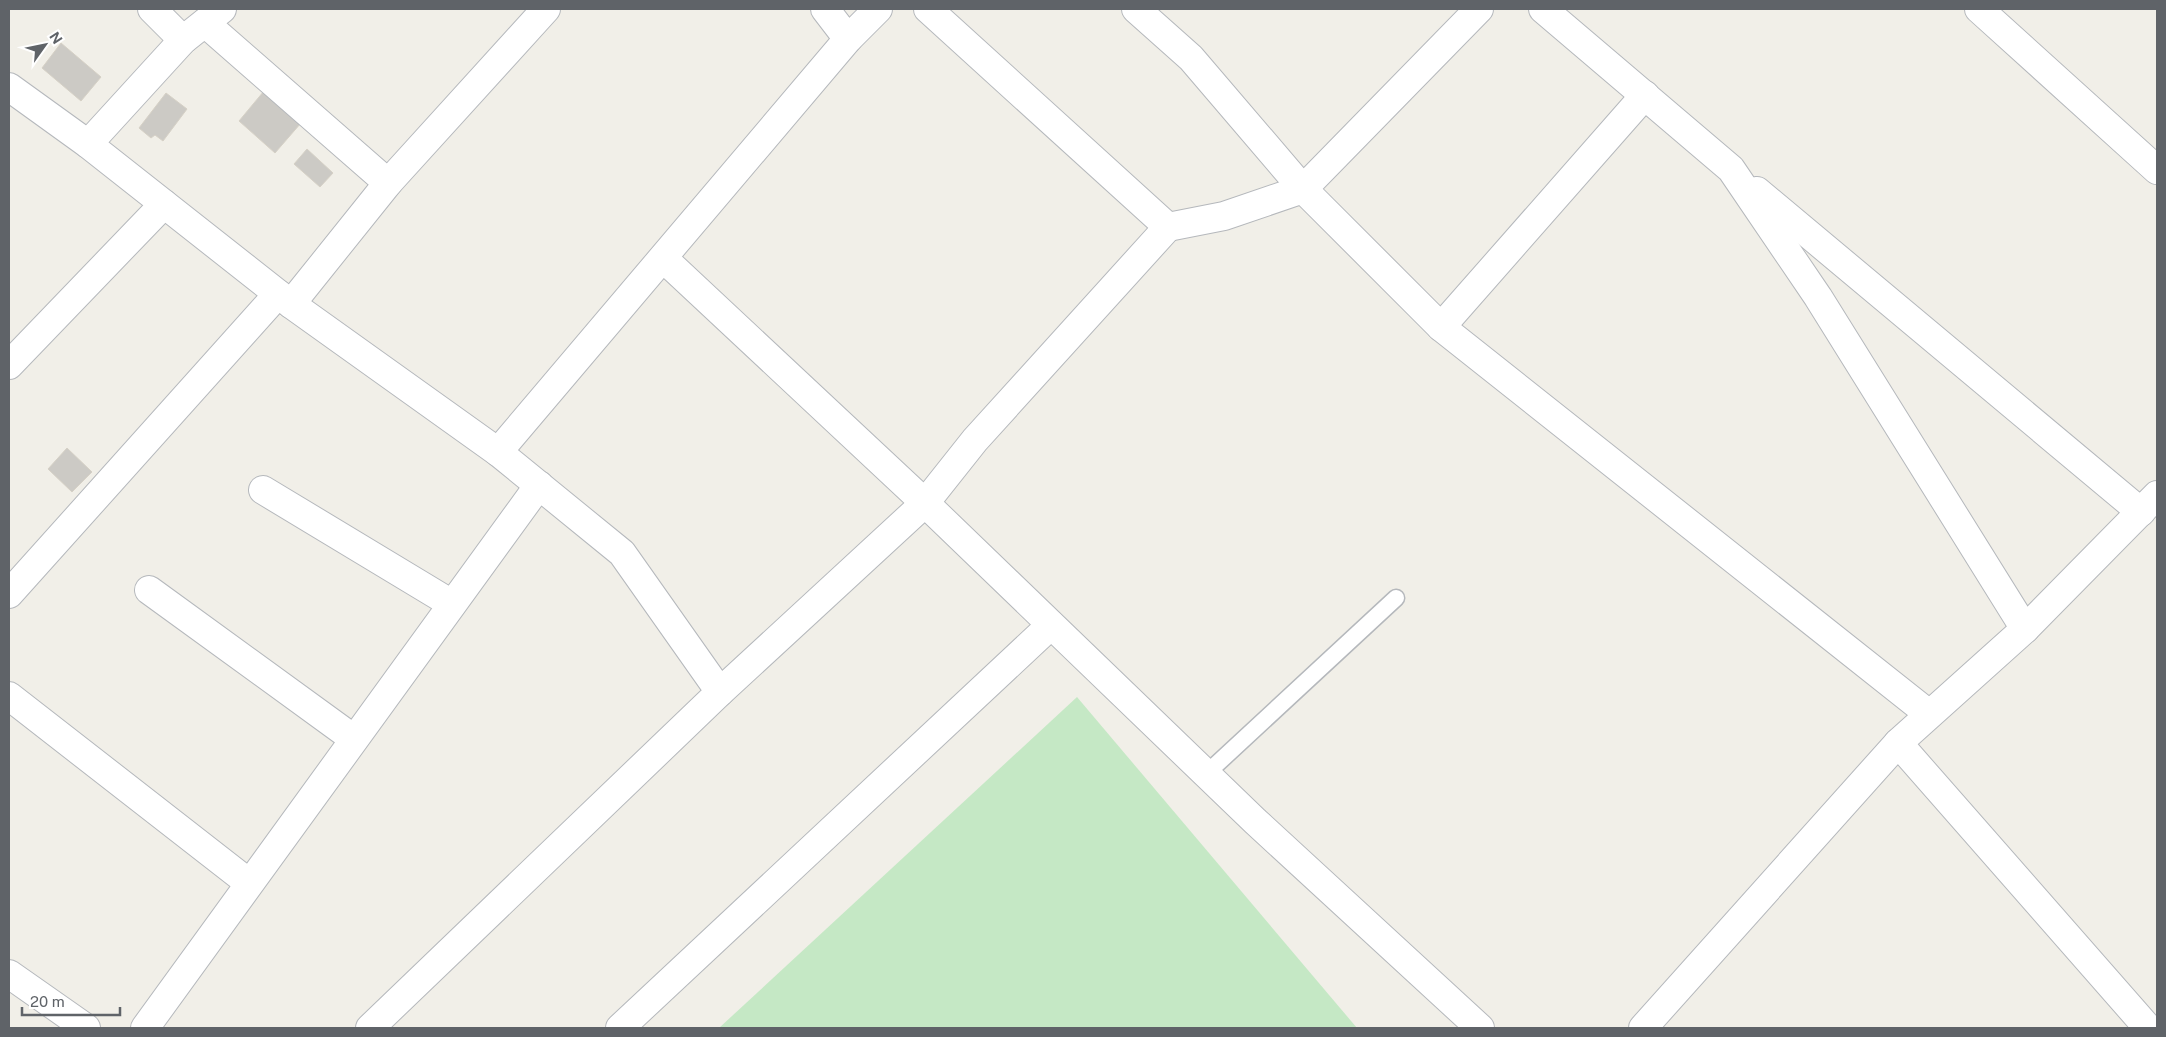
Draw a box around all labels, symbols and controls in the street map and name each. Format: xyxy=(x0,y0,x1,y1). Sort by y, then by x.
north arrow xyxy=(20,20,70,70)
text: N xyxy=(46,29,66,47)
scale bar xyxy=(22,984,120,1016)
text: 20 m xyxy=(30,993,65,1010)

